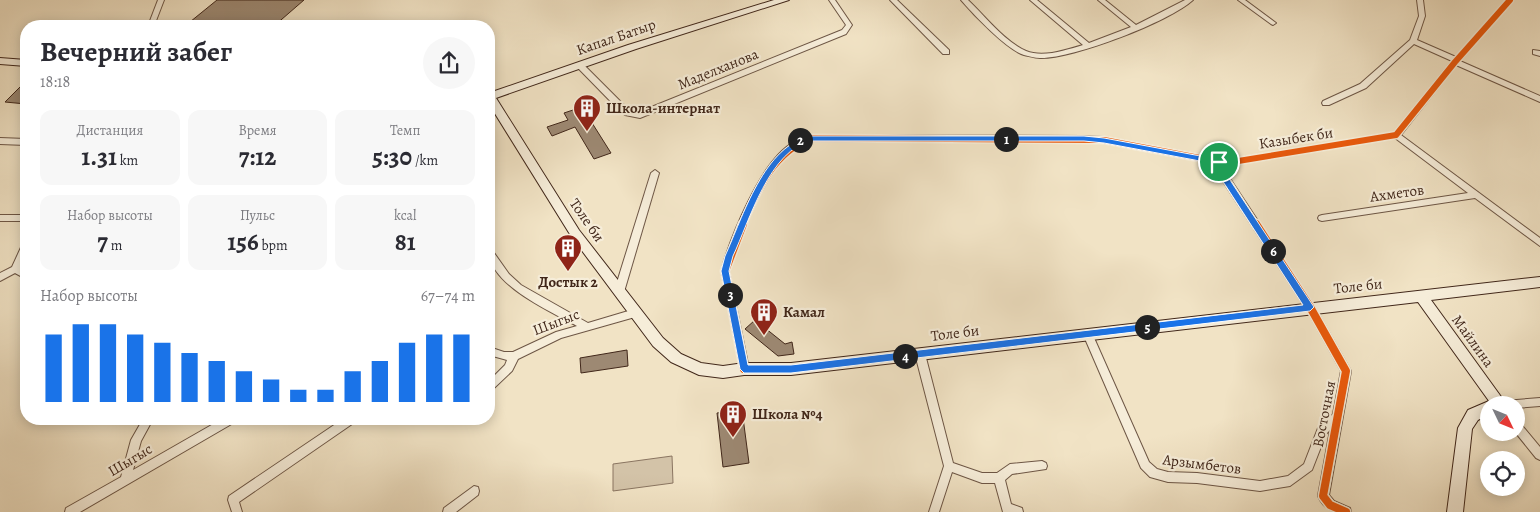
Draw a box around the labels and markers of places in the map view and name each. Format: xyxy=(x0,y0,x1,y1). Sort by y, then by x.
building icon: Школа-интернат xyxy=(572,93,602,132)
place label: Школа-интернат xyxy=(606,98,720,118)
pin: 1 xyxy=(994,126,1018,152)
pin: 2 xyxy=(788,128,812,152)
pin xyxy=(1198,141,1240,183)
building icon: Достык 2 xyxy=(553,233,583,272)
pin: 6 xyxy=(1260,238,1286,264)
place label: Достык 2 xyxy=(538,272,599,292)
pin: 3 xyxy=(718,282,742,308)
building icon: Камал xyxy=(749,297,779,336)
place label: Камал xyxy=(783,302,825,322)
pin: 5 xyxy=(1134,314,1160,340)
pin: 4 xyxy=(892,344,918,368)
building icon: Школа №4 xyxy=(718,399,748,438)
place label: Школа №4 xyxy=(752,404,823,424)

